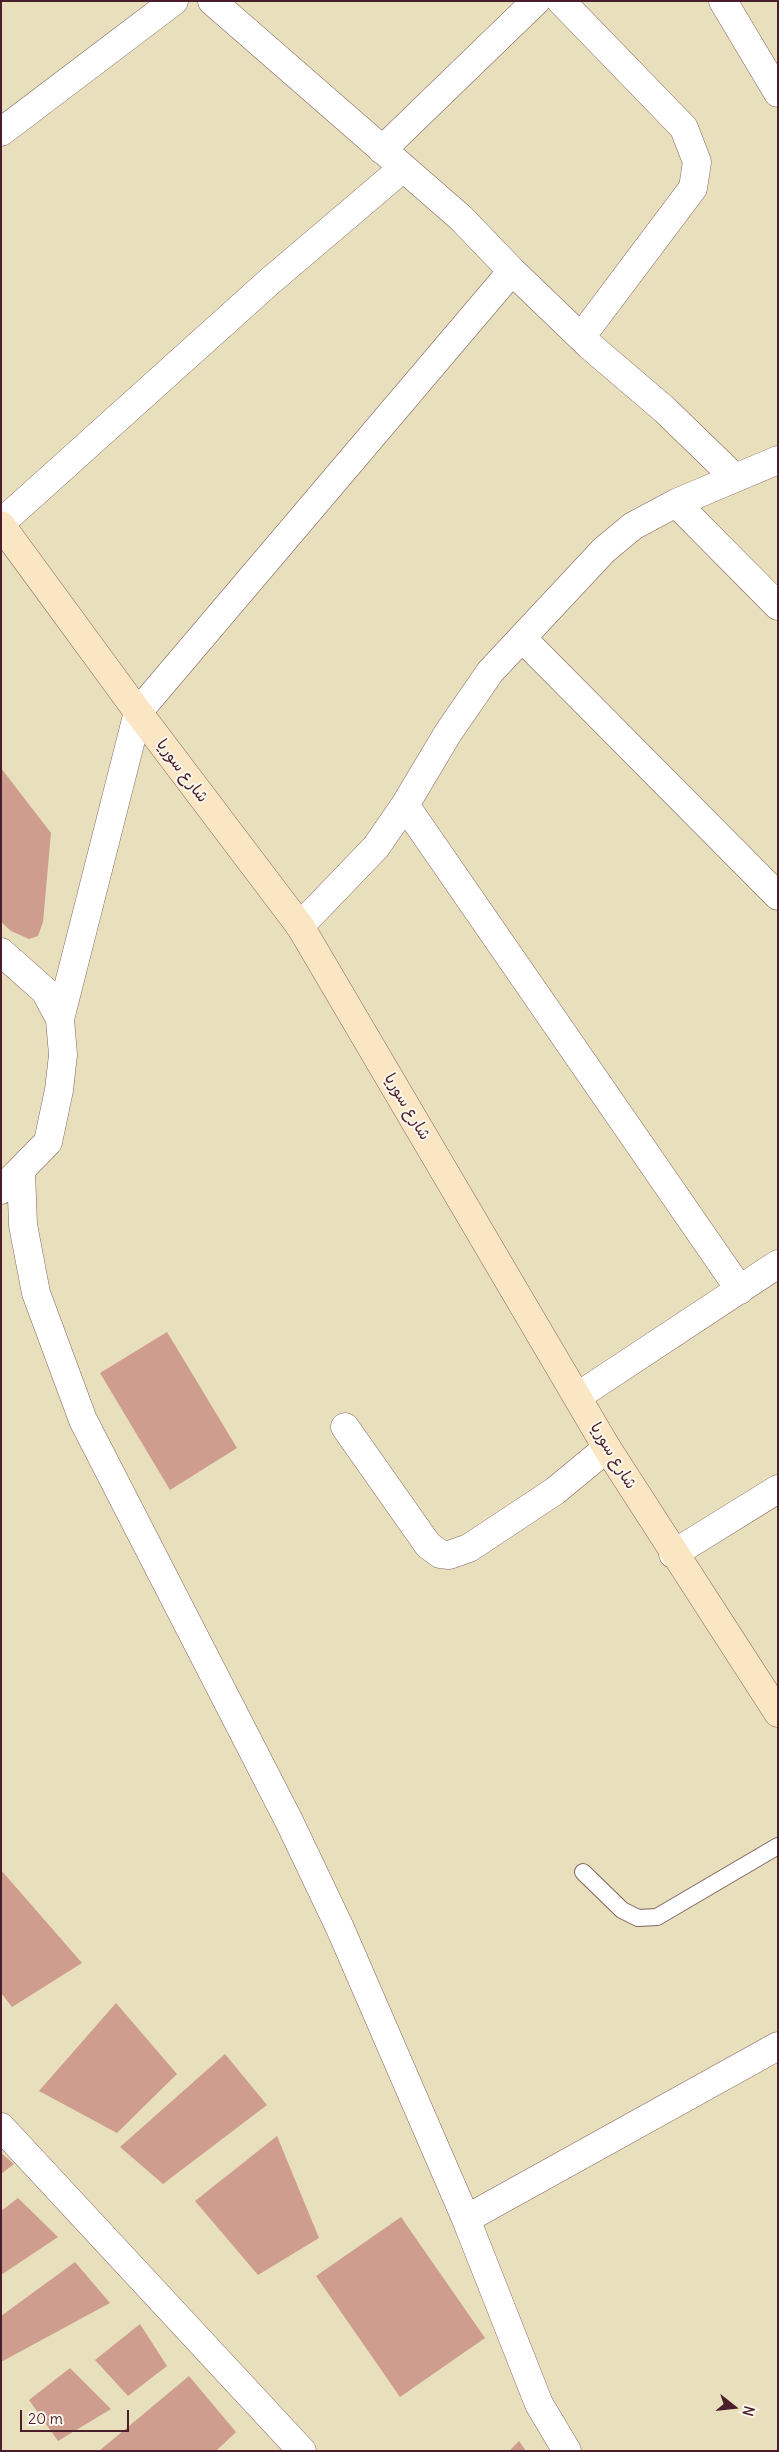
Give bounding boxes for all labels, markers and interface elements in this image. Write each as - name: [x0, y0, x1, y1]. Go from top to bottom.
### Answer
- street label: شارع سوريا: [152, 736, 212, 806]
- street label: شارع سوريا: [380, 1070, 434, 1144]
- street label: شارع سوريا: [586, 1419, 640, 1493]
- north arrow: [709, 2382, 759, 2432]
- scale bar: [22, 2400, 131, 2432]
- text: N: [738, 2404, 758, 2418]
- text: 20 m: [28, 2409, 63, 2428]

